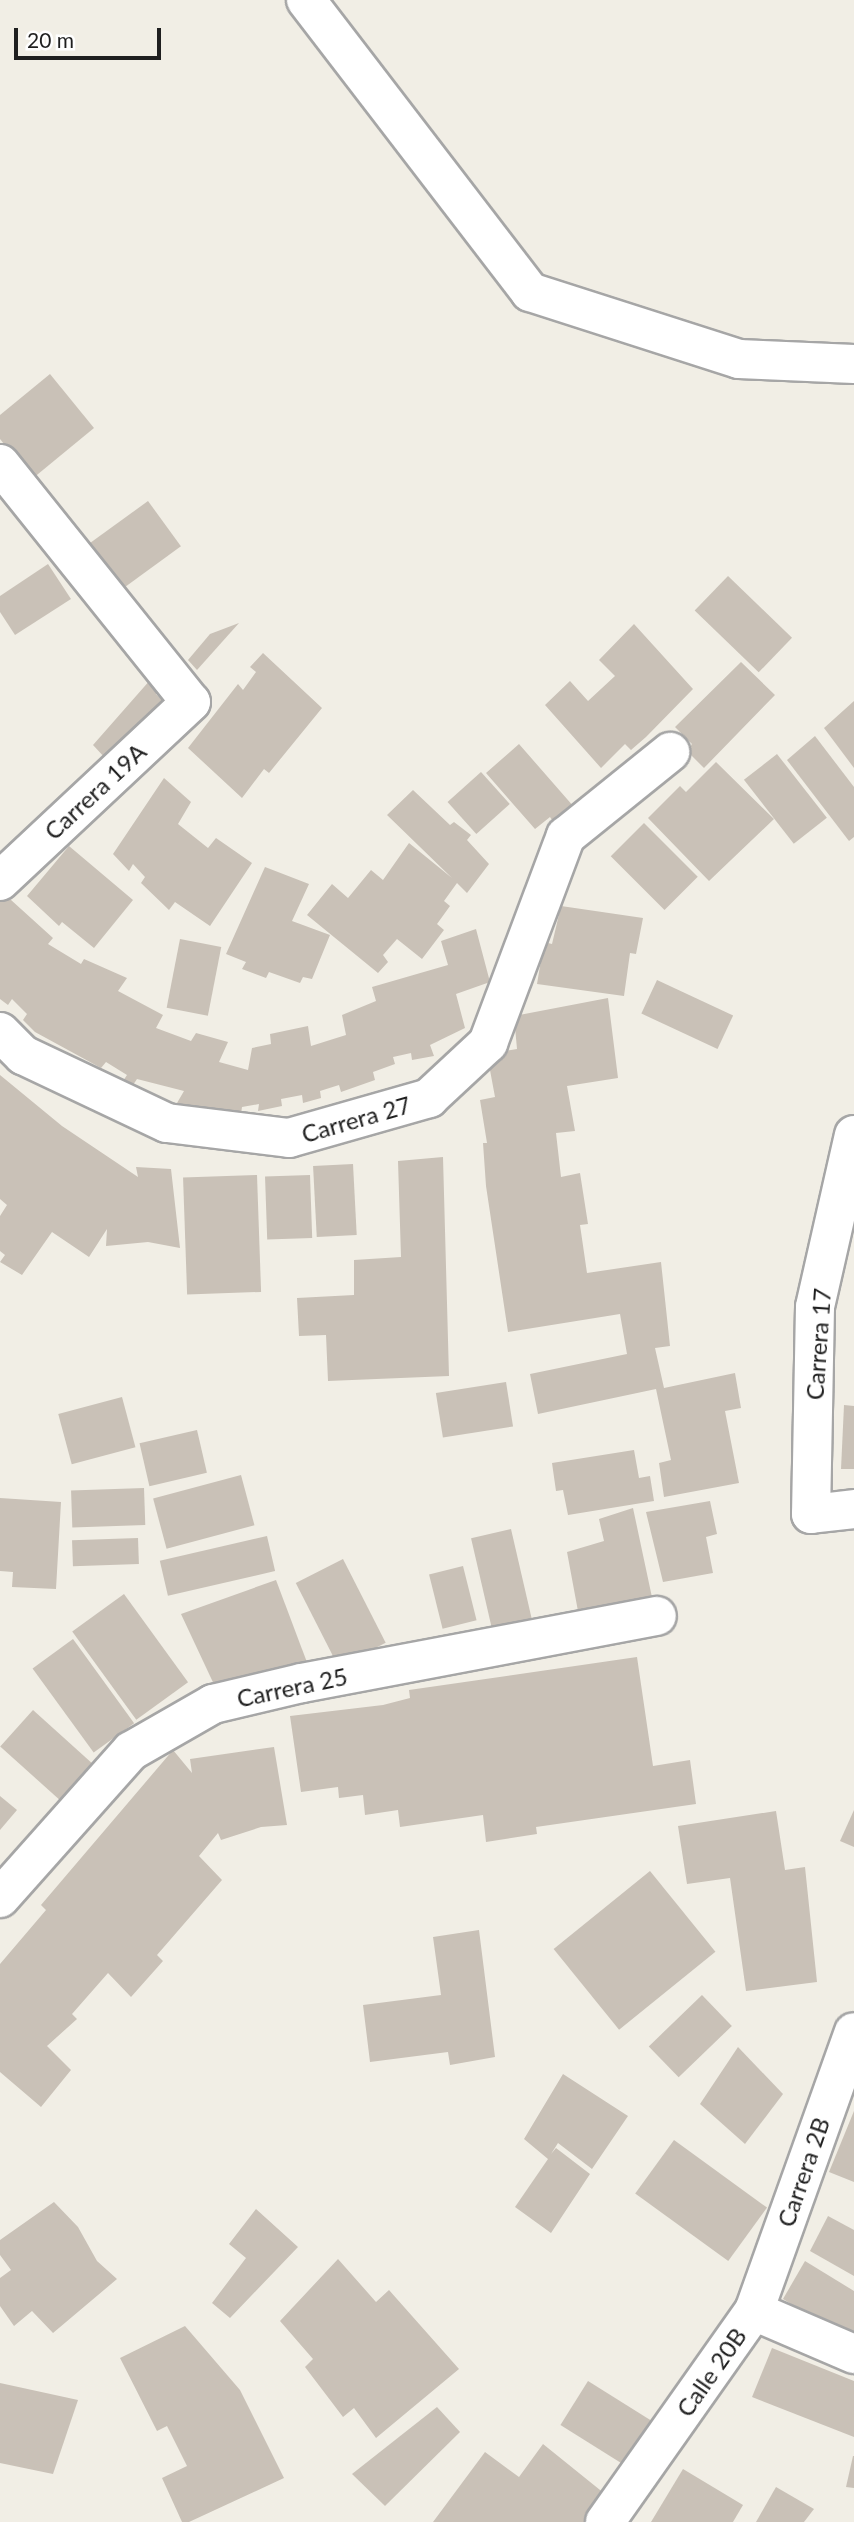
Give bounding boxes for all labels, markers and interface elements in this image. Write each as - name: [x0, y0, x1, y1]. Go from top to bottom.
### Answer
- scale bar: [18, 14, 164, 58]
- text: 20 m: [27, 27, 74, 52]
- street label: Carrera 19A: [38, 737, 152, 845]
- street label: Carrera 27: [298, 1090, 414, 1148]
- street label: Carrera 17: [800, 1287, 836, 1401]
- street label: Carrera 25: [234, 1661, 350, 1713]
- street label: Carrera 2B: [771, 2114, 835, 2230]
- street label: Calle 20B: [670, 2322, 752, 2422]

